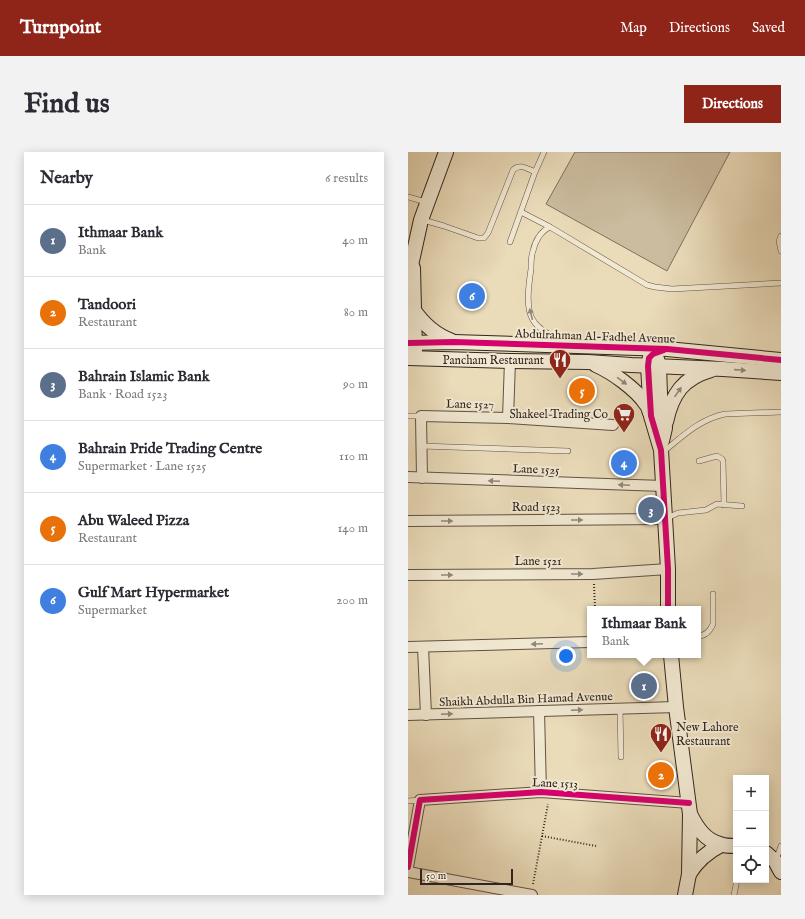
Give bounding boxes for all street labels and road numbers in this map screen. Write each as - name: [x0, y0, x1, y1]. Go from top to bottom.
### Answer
- street label: Abdulrahman Al-Fadhel Avenue: [514, 326, 676, 347]
- street label: Lane 1527: [446, 397, 494, 412]
- street label: Lane 1525: [512, 461, 560, 478]
- street label: Road 1523: [512, 500, 560, 515]
- street label: Lane 1521: [514, 554, 562, 569]
- street label: Shaikh Abdulla Bin Hamad Avenue: [439, 689, 614, 710]
- street label: Lane 1513: [532, 775, 578, 792]

